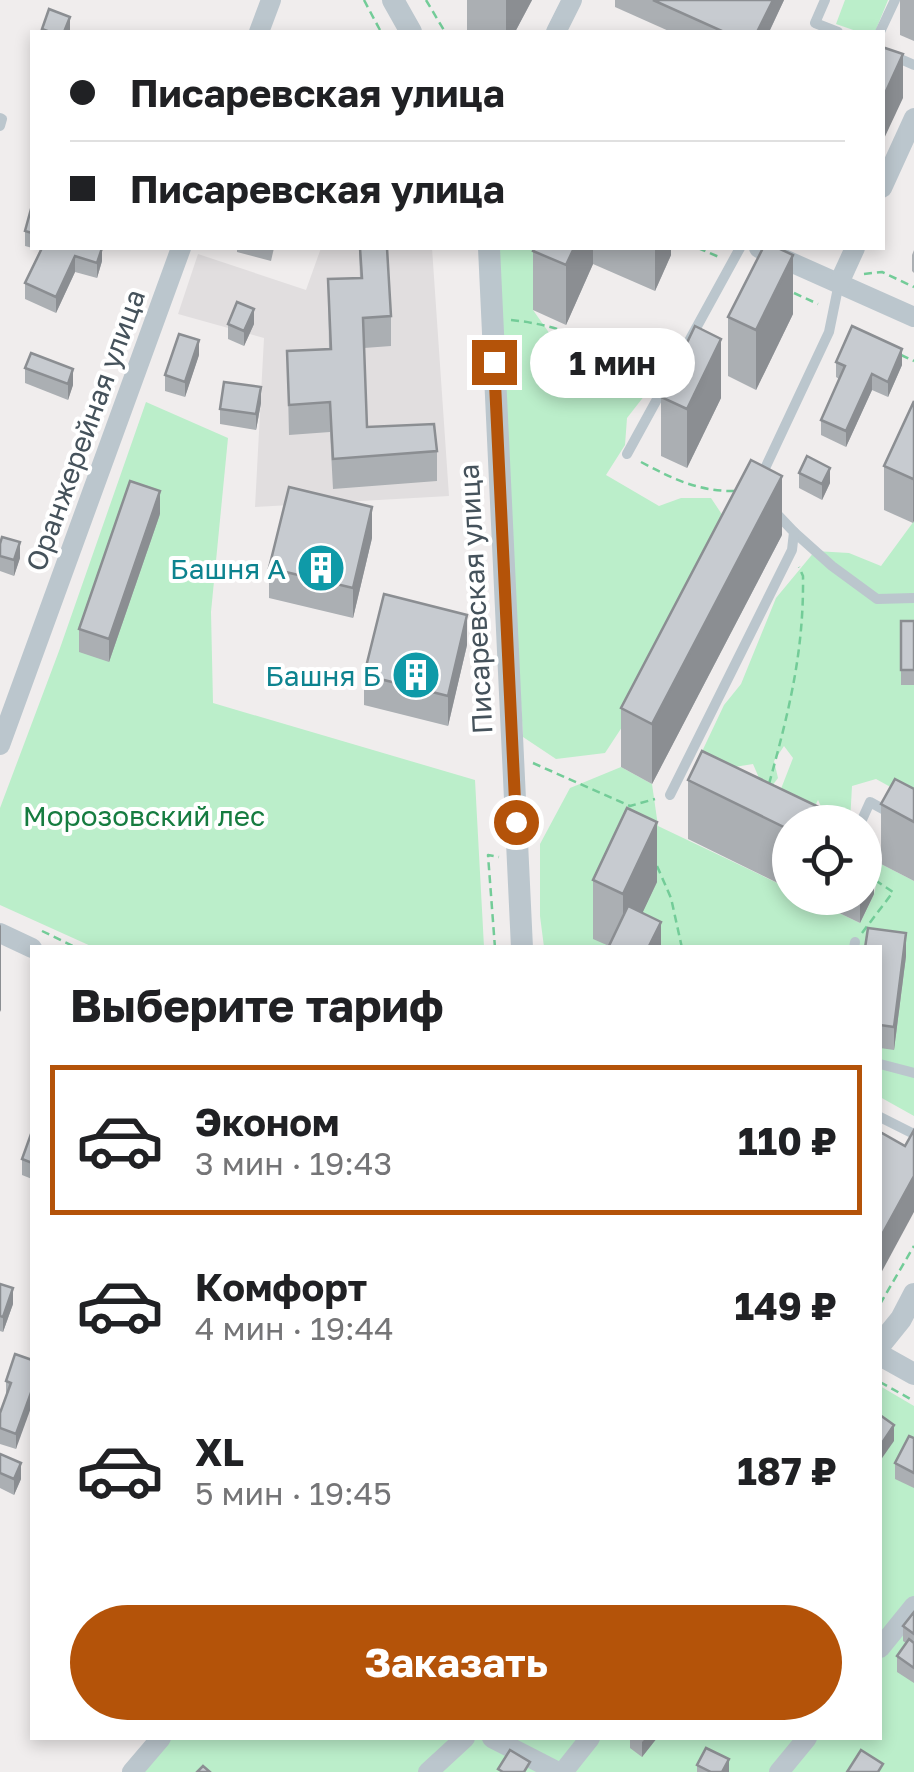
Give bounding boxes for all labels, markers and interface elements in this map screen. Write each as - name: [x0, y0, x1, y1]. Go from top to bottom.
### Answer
- text: Писаревская улица: [130, 70, 505, 115]
- text: Писаревская улица: [130, 166, 505, 211]
- street label: Оранжерейная улица: [19, 285, 151, 575]
- callout: 1 мин: [529, 327, 694, 397]
- route end: [472, 340, 517, 385]
- text: 1 мин: [569, 344, 656, 382]
- street label: Писаревская улица: [451, 463, 499, 735]
- building icon: Башня А: [295, 542, 347, 594]
- place label: Башня А: [170, 552, 286, 585]
- building icon: Башня Б: [390, 649, 442, 701]
- place label: Башня Б: [265, 659, 381, 692]
- park label: Морозовский лес: [23, 799, 265, 832]
- route start: [494, 800, 539, 845]
- map controls: [772, 805, 882, 915]
- button: locate: [772, 805, 882, 915]
- text: Выберите тариф: [70, 978, 444, 1032]
- icon: car: [75, 1095, 165, 1185]
- text: Эконом: [195, 1099, 339, 1144]
- text: 110 ₽: [738, 1118, 837, 1163]
- text: 3 мин · 19:43: [195, 1144, 392, 1182]
- icon: car: [75, 1260, 165, 1350]
- text: Комфорт: [195, 1264, 367, 1309]
- text: 149 ₽: [734, 1283, 837, 1328]
- text: 4 мин · 19:44: [195, 1309, 394, 1347]
- icon: car: [75, 1425, 165, 1515]
- text: XL: [195, 1429, 244, 1474]
- text: 187 ₽: [737, 1448, 837, 1493]
- text: 5 мин · 19:45: [195, 1474, 392, 1512]
- button: Заказать: [70, 1605, 842, 1720]

